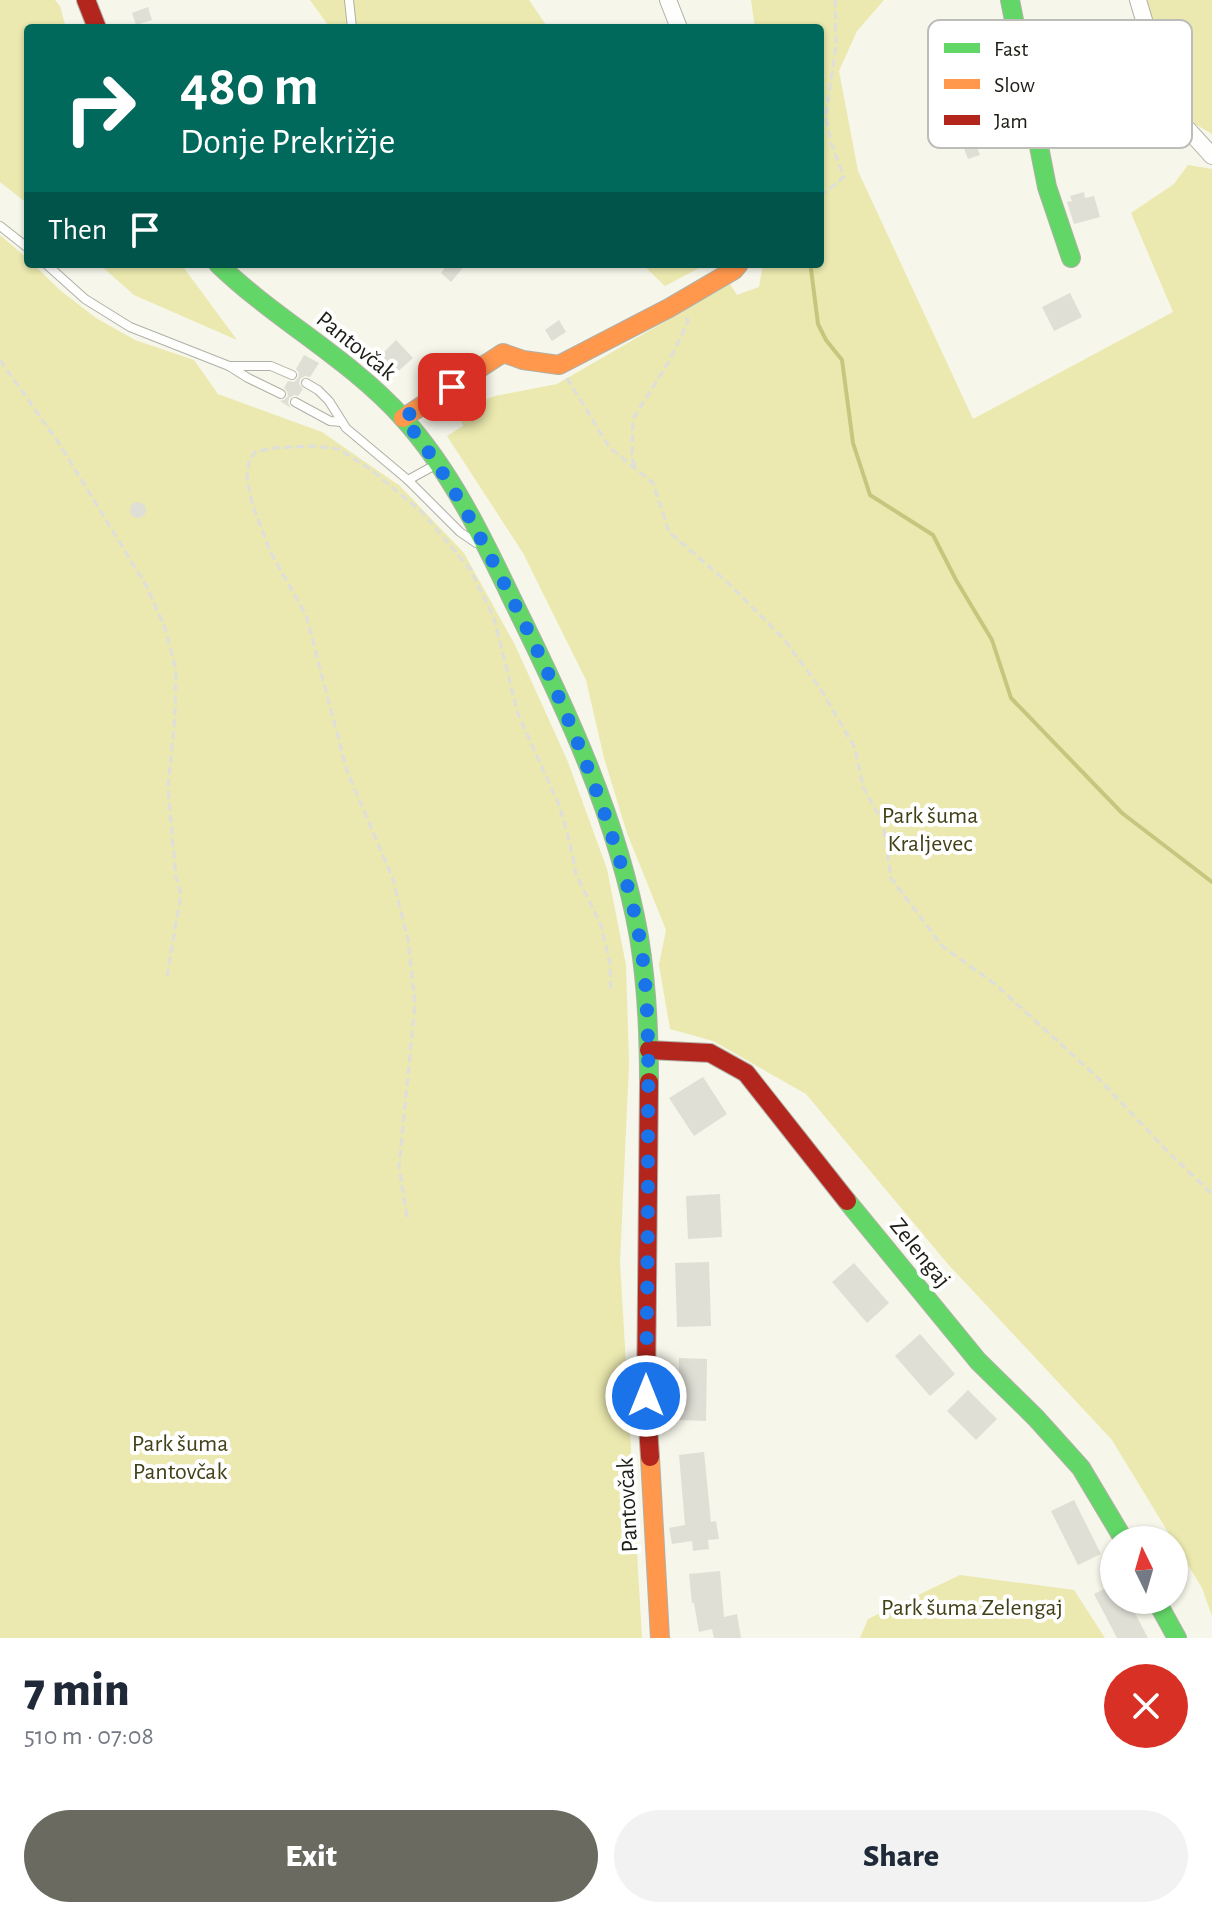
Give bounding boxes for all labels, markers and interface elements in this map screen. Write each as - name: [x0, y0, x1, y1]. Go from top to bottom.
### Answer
- legend: [928, 20, 1192, 148]
- text: Fast: [994, 38, 1028, 60]
- icon: right: [48, 56, 152, 160]
- text: 480 m: [180, 59, 319, 115]
- text: Slow: [994, 74, 1035, 96]
- text: Jam: [994, 110, 1028, 132]
- text: Donje Prekrižje: [180, 124, 395, 160]
- icon: arrive: [123, 208, 167, 252]
- text: Then: [48, 215, 107, 245]
- street label: Pantovčak: [312, 307, 400, 385]
- pin: [418, 353, 486, 421]
- icon: arrive: [430, 365, 474, 409]
- park label: Park šuma Kraljevec: [882, 804, 978, 856]
- street label: Zelengaj: [885, 1214, 955, 1292]
- position arrow: [604, 1354, 688, 1438]
- park label: Park šuma Pantovčak: [132, 1432, 228, 1484]
- street label: Pantovčak: [614, 1457, 642, 1553]
- north arrow: [1100, 1526, 1188, 1614]
- map controls: [1100, 1526, 1188, 1614]
- park label: Park šuma Zelengaj: [881, 1596, 1063, 1620]
- button: close: [1104, 1664, 1188, 1748]
- text: 7 min: [24, 1667, 130, 1715]
- text: 510 m · 07:08: [24, 1723, 154, 1749]
- button: Exit: [24, 1810, 598, 1902]
- button: Share: [614, 1810, 1188, 1902]

